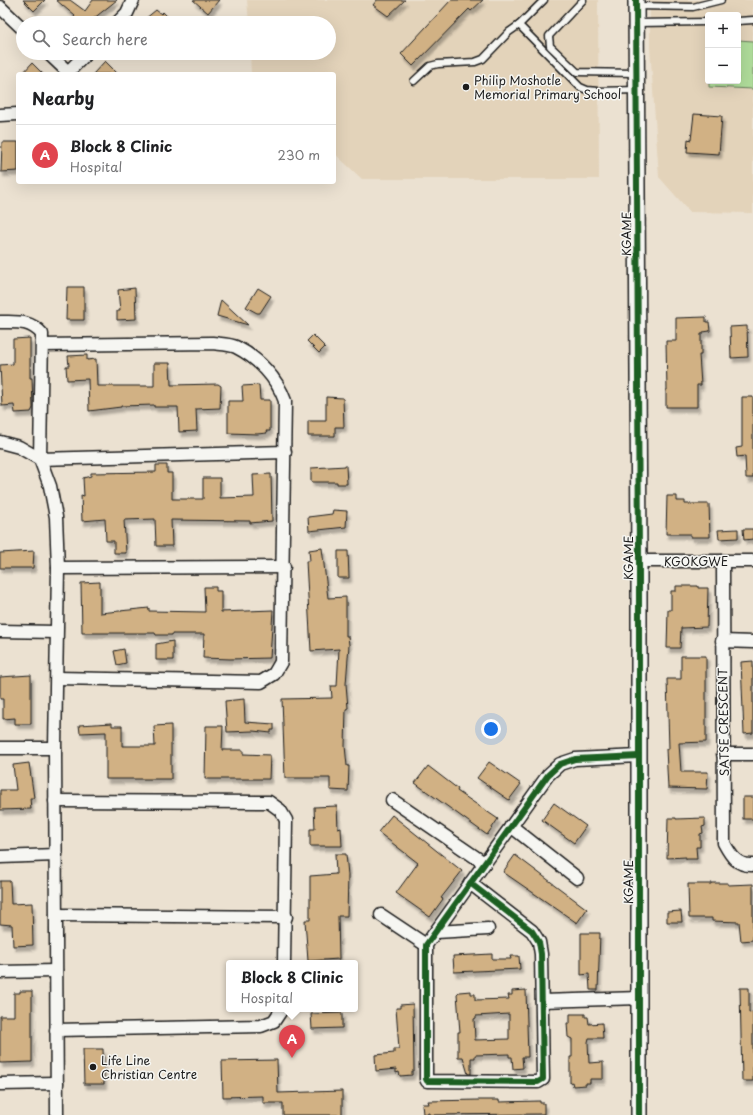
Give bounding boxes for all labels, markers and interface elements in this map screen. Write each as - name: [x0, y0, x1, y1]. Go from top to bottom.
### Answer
- map controls: [705, 12, 741, 84]
- button: +: [705, 12, 741, 48]
- search box: [16, 16, 336, 60]
- icon: search: [30, 27, 52, 49]
- text: Search here: [62, 27, 148, 50]
- button: −: [705, 48, 741, 84]
- place label: Philip Moshotle Memorial Primary School: [474, 71, 621, 103]
- marker: Philip Moshotle Memorial Primary School: [461, 82, 471, 92]
- text: Nearby: [32, 85, 94, 111]
- text: Block 8 Clinic: [70, 134, 172, 157]
- text: A: [40, 145, 50, 164]
- text: 230 m: [278, 145, 320, 164]
- text: Hospital: [70, 157, 122, 176]
- street label: KGAME: [617, 211, 635, 256]
- street label: KGAME: [619, 535, 637, 580]
- street label: KGOKGWE: [664, 552, 728, 570]
- street label: SATSE CRESCENT: [713, 667, 733, 776]
- your location: [481, 719, 501, 739]
- street label: KGAME: [619, 859, 637, 904]
- popup: [226, 960, 358, 1012]
- text: Block 8 Clinic: [241, 965, 343, 988]
- text: Hospital: [241, 988, 293, 1007]
- pin: A: [279, 1025, 305, 1058]
- place label: Life Line Christian Centre: [101, 1051, 197, 1083]
- marker: Life Line Christian Centre: [88, 1062, 98, 1072]

